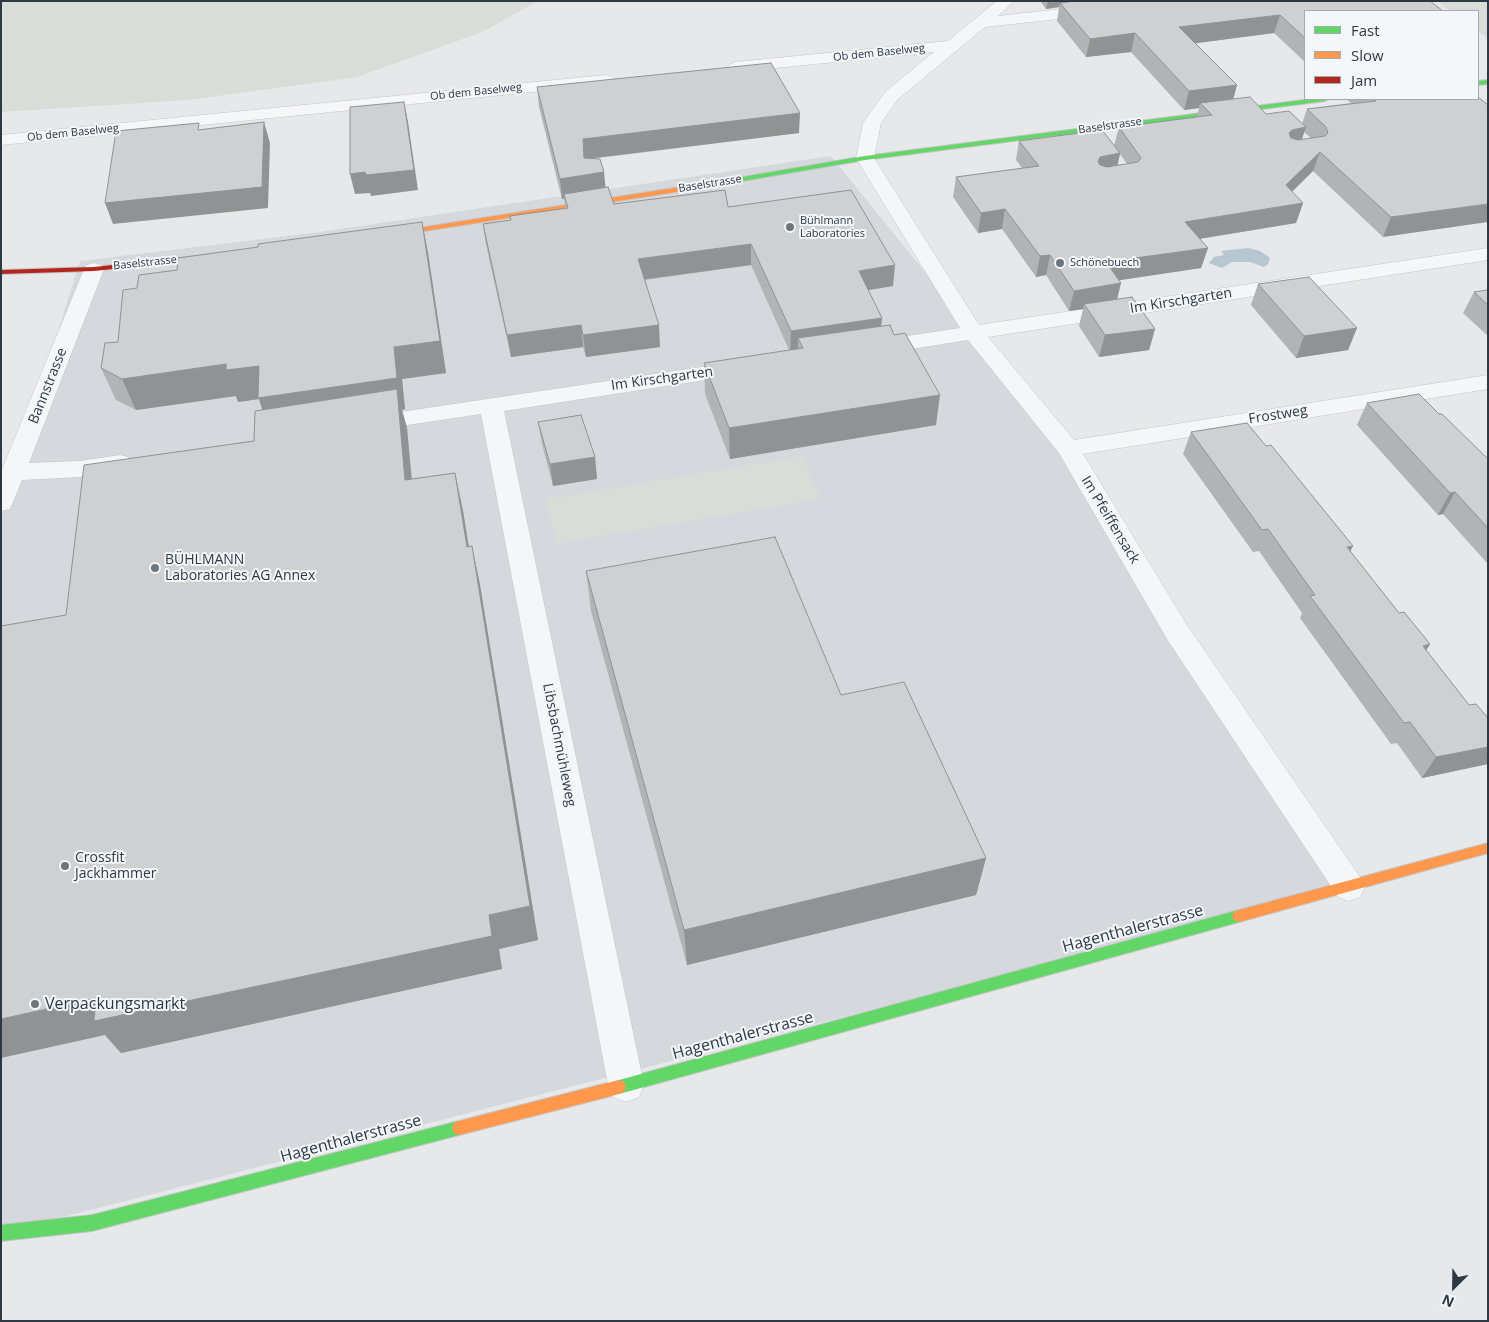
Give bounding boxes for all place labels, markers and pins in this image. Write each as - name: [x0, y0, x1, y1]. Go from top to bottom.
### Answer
- place label: Bühlmann Laboratories: [800, 214, 865, 240]
- marker: Bühlmann Laboratories: [784, 221, 796, 233]
- place label: Schönebuech: [1070, 256, 1139, 270]
- marker: Schönebuech: [1054, 257, 1066, 269]
- place label: BÜHLMANN Laboratories AG Annex: [165, 552, 315, 584]
- marker: BÜHLMANN Laboratories AG Annex: [149, 562, 161, 574]
- place label: Crossfit Jackhammer: [75, 850, 156, 882]
- marker: Crossfit Jackhammer: [59, 860, 71, 872]
- place label: Verpackungsmarkt: [45, 994, 185, 1014]
- marker: Verpackungsmarkt: [29, 998, 41, 1010]

